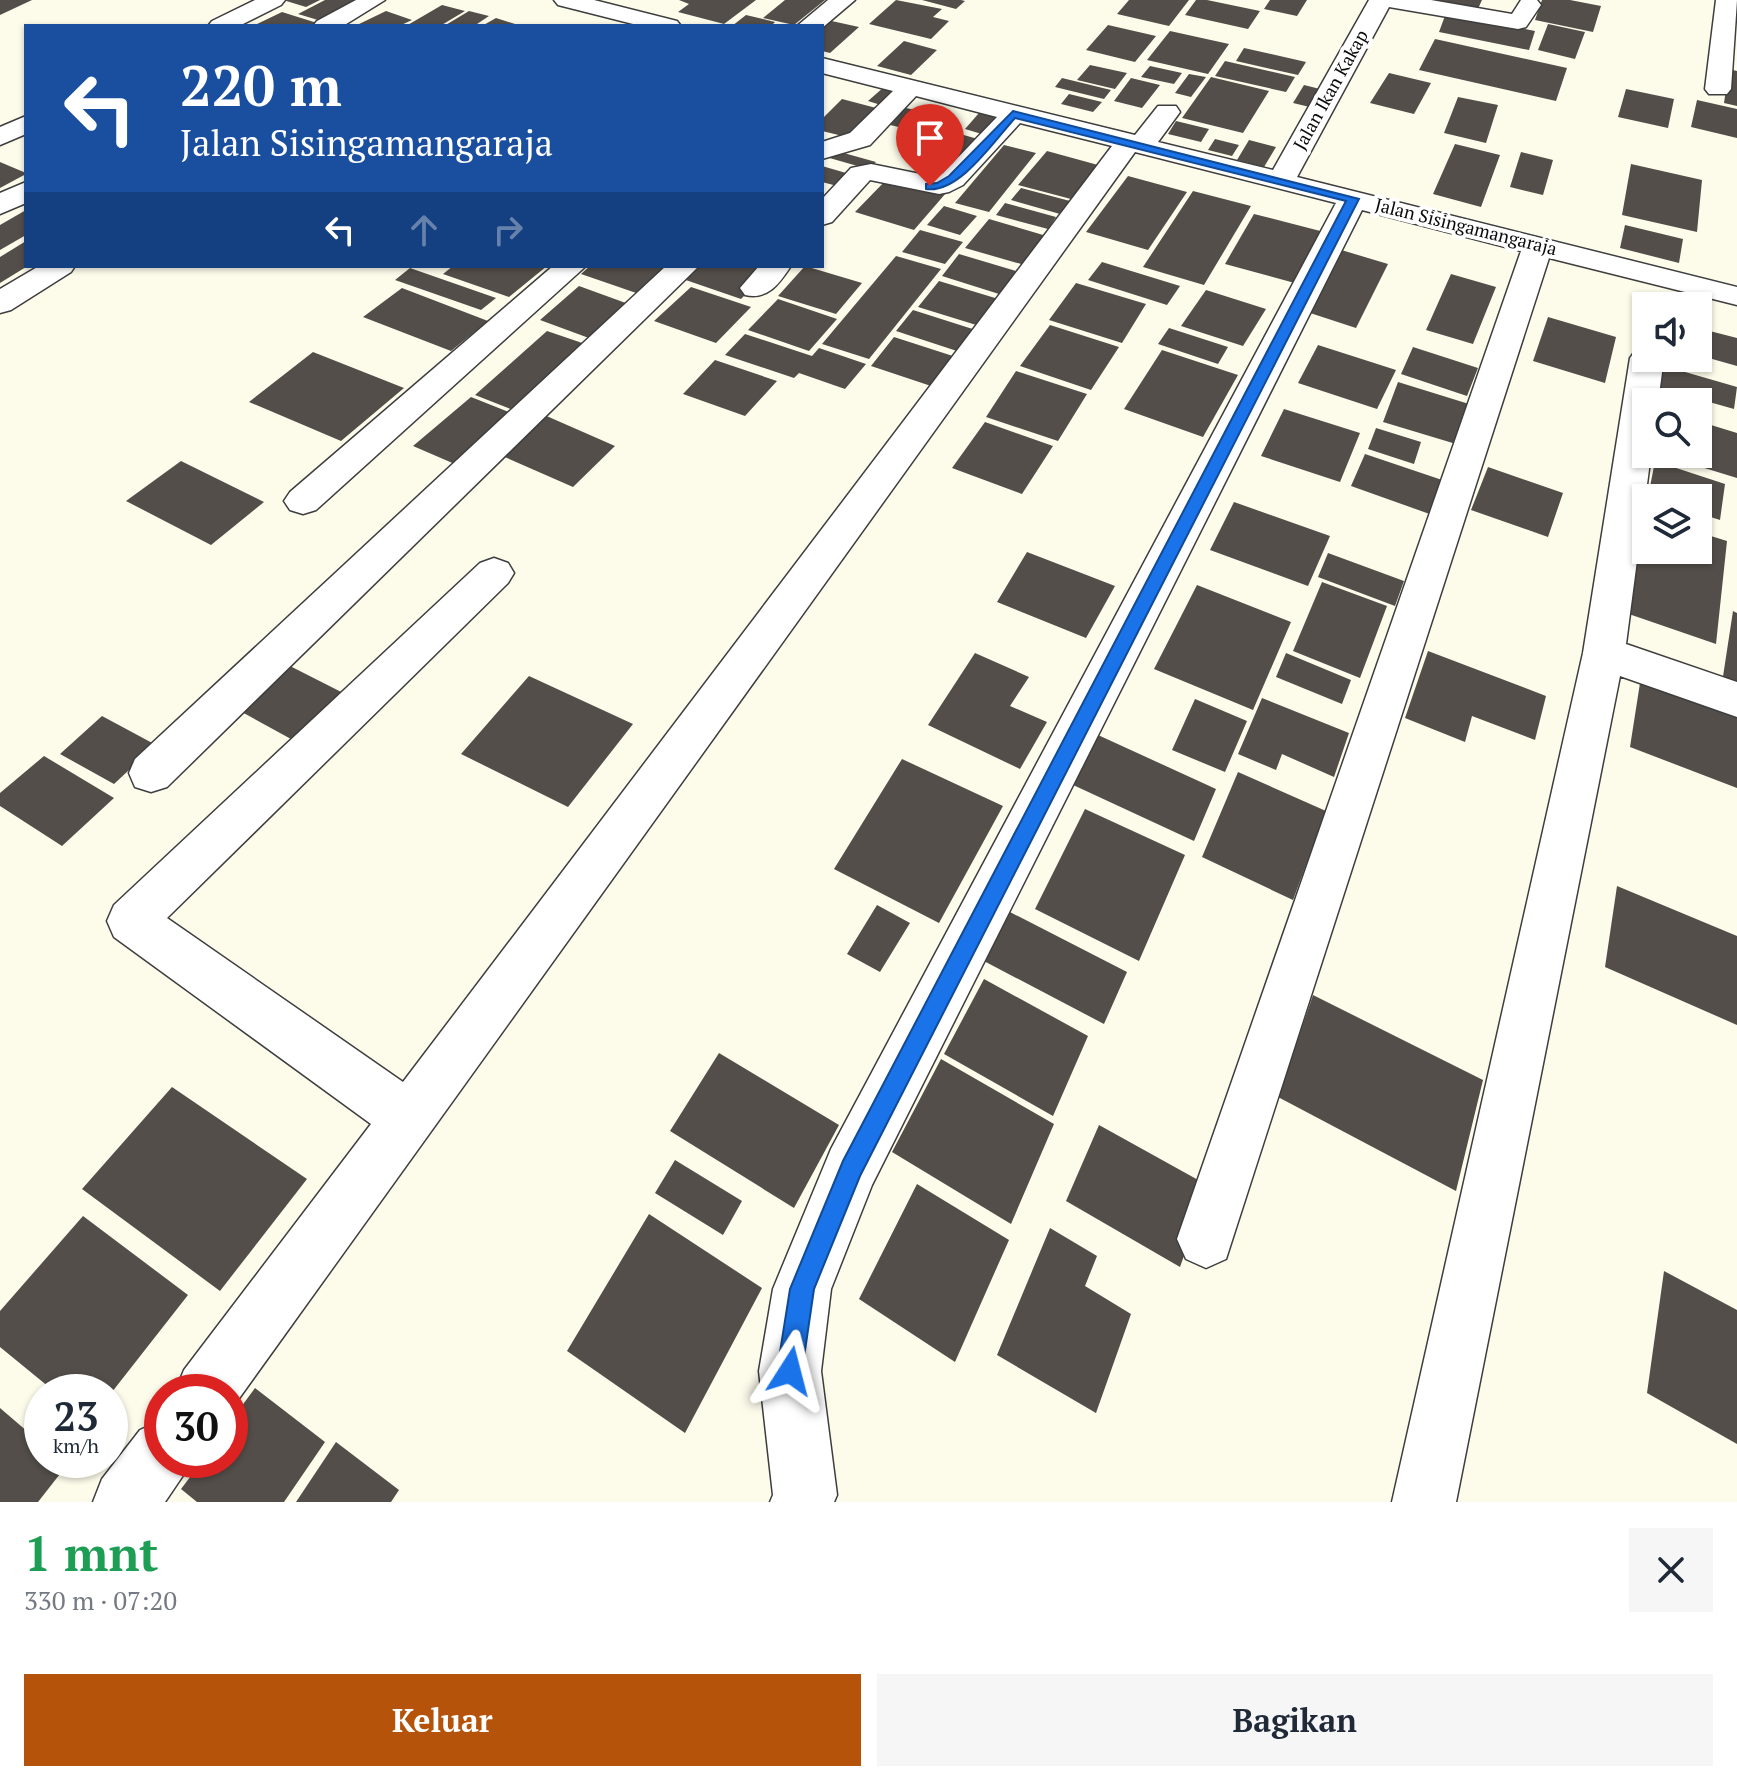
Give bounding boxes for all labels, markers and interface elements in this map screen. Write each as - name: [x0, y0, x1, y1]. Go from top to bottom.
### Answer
- street label: Jalan Ikan Kakap: [1287, 25, 1373, 154]
- text: 220 m: [180, 48, 342, 122]
- icon: left: [48, 56, 152, 160]
- pin: [896, 104, 964, 186]
- icon: arrive: [908, 116, 952, 160]
- text: Jalan Sisingamangaraja: [180, 119, 553, 166]
- street label: Jalan Sisingamangaraja: [1373, 192, 1560, 260]
- icon: left: [318, 208, 362, 252]
- icon: ahead: [402, 208, 446, 252]
- icon: right: [486, 208, 530, 252]
- map controls: [1632, 292, 1712, 564]
- button: sound: [1632, 292, 1712, 372]
- button: search: [1632, 388, 1712, 468]
- button: layers: [1632, 484, 1712, 564]
- position arrow: [748, 1329, 832, 1413]
- speed limit sign: 30: [144, 1374, 248, 1478]
- text: 23: [53, 1389, 99, 1442]
- text: km/h: [53, 1432, 99, 1459]
- text: 1 mnt: [24, 1521, 159, 1585]
- button: close: [1629, 1528, 1713, 1612]
- text: 330 m · 07:20: [24, 1583, 177, 1617]
- button: Keluar: [24, 1674, 861, 1766]
- button: Bagikan: [877, 1674, 1713, 1766]

